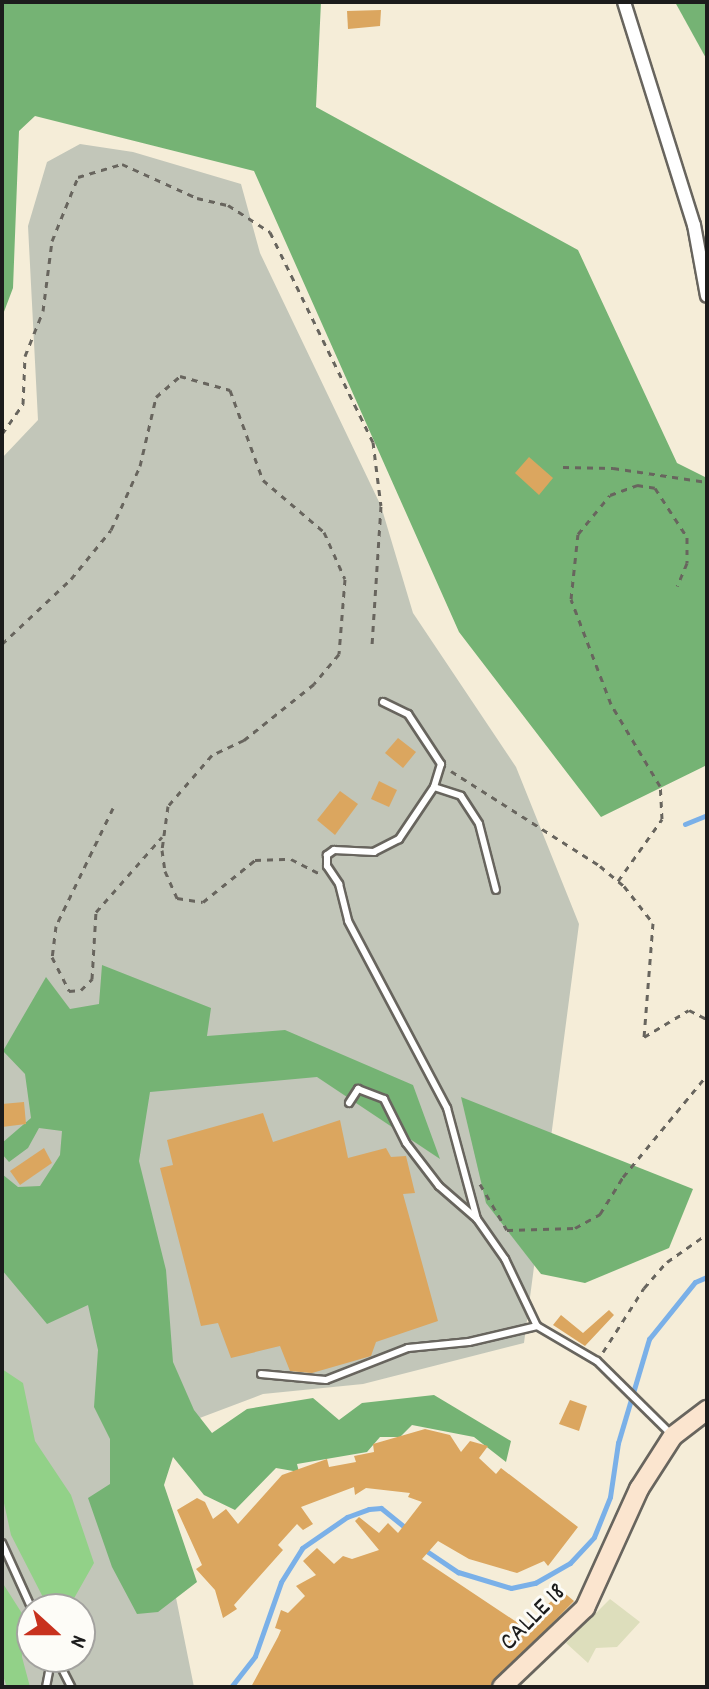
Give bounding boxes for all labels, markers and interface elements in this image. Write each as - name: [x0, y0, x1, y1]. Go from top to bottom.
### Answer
- street label: CALLE 18: [494, 1578, 574, 1658]
- north arrow: [16, 1593, 96, 1673]
- text: N: [61, 1630, 93, 1652]

